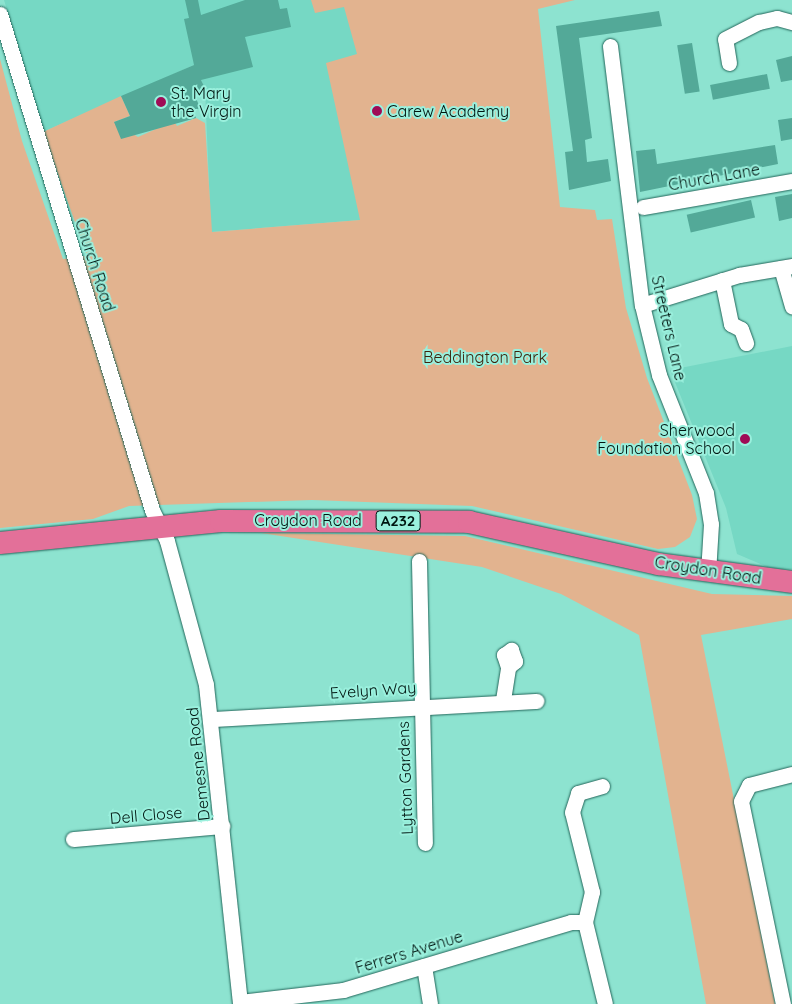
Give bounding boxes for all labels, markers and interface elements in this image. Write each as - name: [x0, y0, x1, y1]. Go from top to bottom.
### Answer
- place label: St. Mary the Virgin: [171, 83, 242, 121]
- marker: St. Mary the Virgin: [155, 96, 167, 108]
- place label: Carew Academy: [387, 101, 509, 121]
- marker: Carew Academy: [371, 105, 383, 117]
- street label: Church Lane: [667, 159, 761, 195]
- street label: Church Road: [71, 216, 119, 314]
- street label: Streeters Lane: [648, 274, 690, 382]
- park label: Beddington Park: [423, 347, 547, 367]
- place label: Sherwood Foundation School: [597, 420, 735, 458]
- marker: Sherwood Foundation School: [739, 433, 751, 445]
- road number: A232: [376, 508, 420, 534]
- street label: Croydon Road: [254, 510, 362, 530]
- street label: Croydon Road: [653, 552, 763, 588]
- street label: Evelyn Way: [329, 677, 417, 703]
- street label: Demesne Road: [182, 706, 214, 822]
- street label: Lytton Gardens: [393, 721, 417, 835]
- street label: Dell Close: [109, 802, 183, 828]
- street label: Ferrers Avenue: [353, 927, 465, 977]

